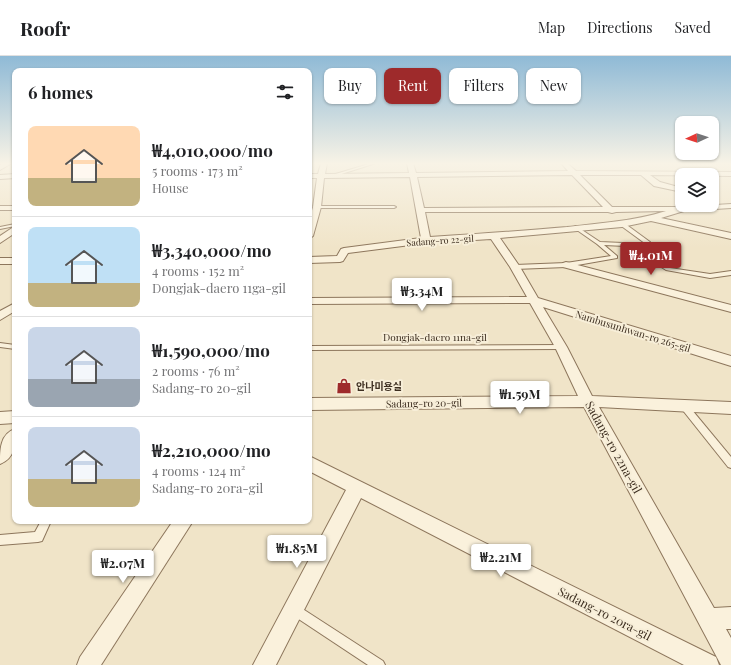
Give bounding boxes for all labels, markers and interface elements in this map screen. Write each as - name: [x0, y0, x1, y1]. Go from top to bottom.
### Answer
- text: Roofr: [20, 15, 70, 41]
- text: Map: [538, 18, 565, 37]
- text: Directions: [587, 18, 653, 37]
- text: Saved: [675, 18, 711, 37]
- chip: Buy: [324, 68, 376, 104]
- chip: Rent: [384, 68, 441, 104]
- chip: Filters: [449, 68, 518, 104]
- chip: New: [526, 68, 581, 104]
- text: 6 homes: [28, 81, 93, 103]
- icon: filters: [274, 81, 296, 103]
- north arrow: [675, 116, 719, 160]
- map controls: [675, 116, 719, 212]
- text: ₩4,010,000/mo: [152, 139, 273, 161]
- icon: home: [60, 142, 108, 190]
- text: 5 rooms · 173 m²: [152, 162, 243, 179]
- button: layers: [675, 168, 719, 212]
- text: House: [152, 179, 189, 196]
- street label: Sadang-ro 22-gil: [406, 232, 475, 248]
- text: ₩3,340,000/mo: [152, 239, 271, 261]
- pin: ₩4.01M: [618, 242, 684, 276]
- icon: home: [60, 243, 108, 291]
- text: ₩4.01M: [629, 246, 673, 263]
- text: 4 rooms · 152 m²: [152, 262, 244, 279]
- pin: ₩3.34M: [389, 278, 455, 312]
- text: Dongjak-daero 11ga-gil: [152, 279, 286, 296]
- text: ₩3.34M: [401, 282, 443, 299]
- street label: Nambusunhwan-ro 265-gil: [574, 307, 693, 355]
- street label: Dongjak-daero 11na-gil: [383, 330, 487, 344]
- text: ₩1,590,000/mo: [152, 339, 270, 361]
- icon: home: [60, 343, 108, 391]
- text: 2 rooms · 76 m²: [152, 362, 240, 379]
- shop icon: 안나미용실: [335, 377, 353, 395]
- text: Sadang-ro 20-gil: [152, 379, 251, 396]
- place label: 안나미용실: [356, 379, 402, 393]
- pin: ₩1.59M: [487, 381, 553, 415]
- text: ₩1.59M: [499, 385, 541, 402]
- street label: Sadang-ro 20-gil: [386, 395, 462, 411]
- street label: Sadang-ro 22na-gil: [582, 398, 646, 496]
- text: ₩2,210,000/mo: [152, 439, 271, 461]
- icon: home: [60, 443, 108, 491]
- text: 4 rooms · 124 m²: [152, 462, 245, 479]
- text: Sadang-ro 20ra-gil: [152, 479, 263, 496]
- pin: ₩1.85M: [264, 535, 330, 569]
- text: ₩1.85M: [276, 539, 318, 556]
- pin: ₩2.21M: [468, 544, 534, 578]
- text: ₩2.21M: [480, 548, 522, 565]
- pin: ₩2.07M: [90, 550, 156, 584]
- text: ₩2.07M: [101, 554, 145, 571]
- street label: Sadang-ro 20ra-gil: [556, 583, 655, 644]

